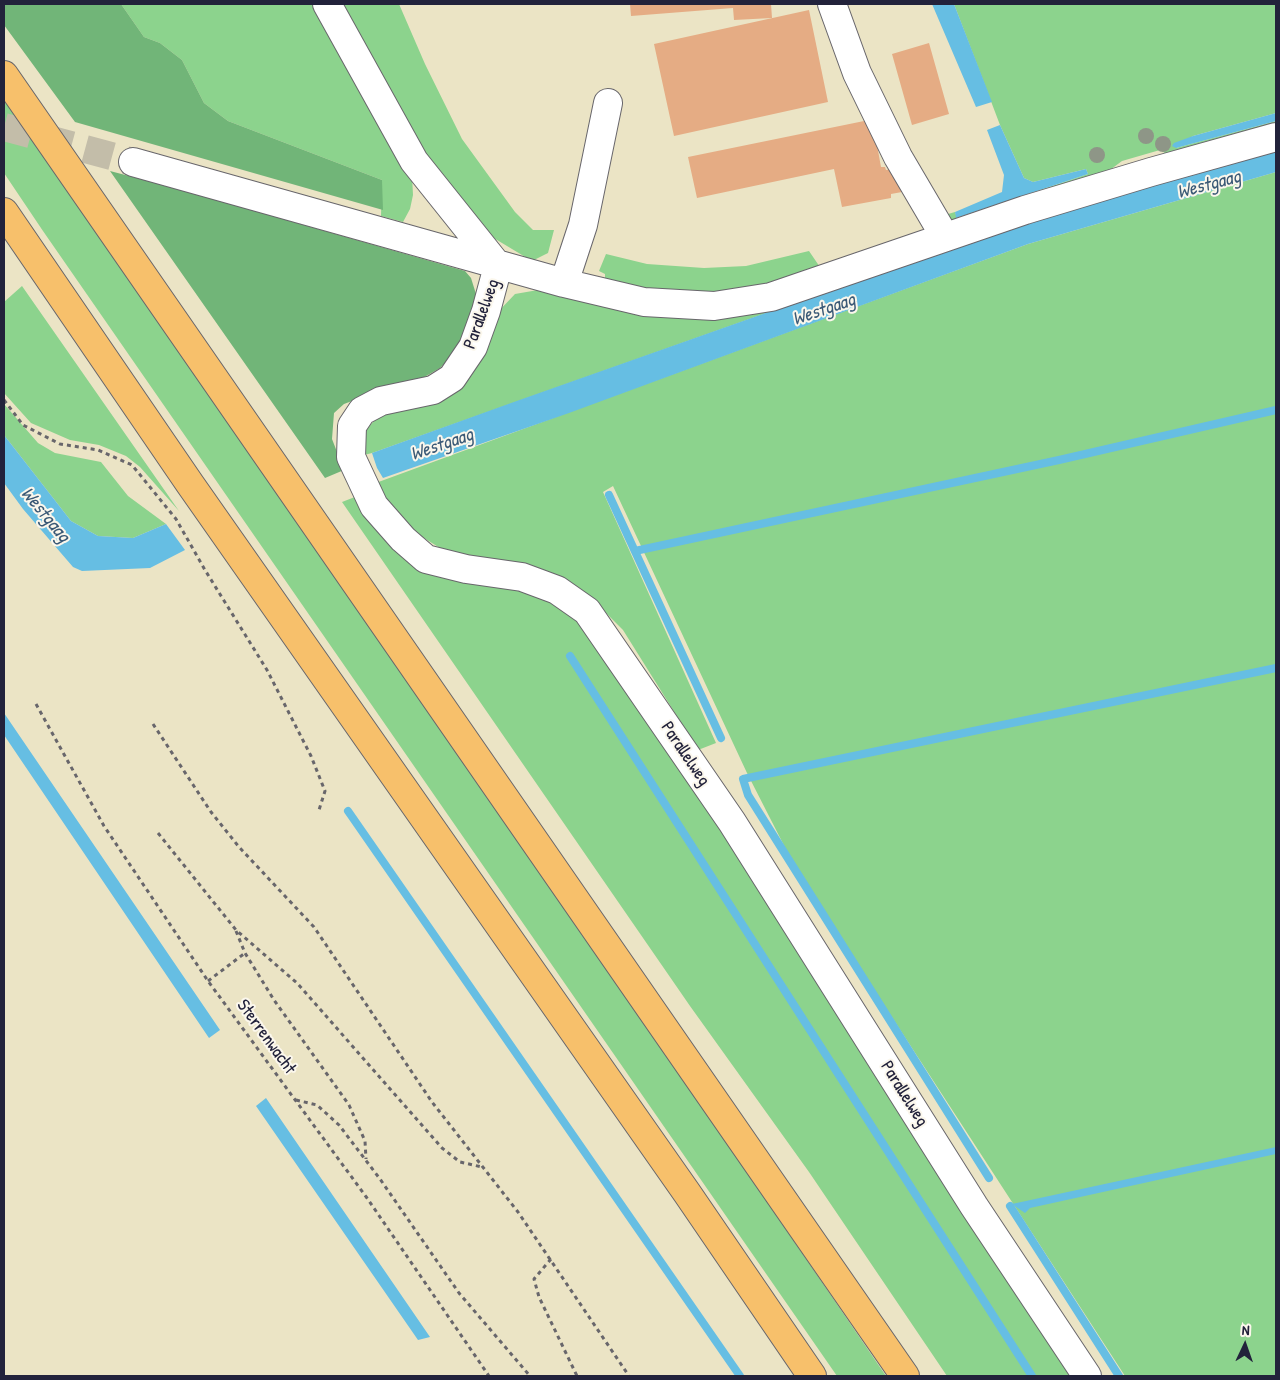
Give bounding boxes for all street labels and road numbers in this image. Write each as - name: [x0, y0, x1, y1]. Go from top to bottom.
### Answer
- street label: Parallelweg: [459, 276, 505, 352]
- street label: Parallelweg: [656, 718, 714, 790]
- street label: Sterrenwacht: [232, 995, 300, 1079]
- street label: Parallelweg: [876, 1057, 932, 1131]

